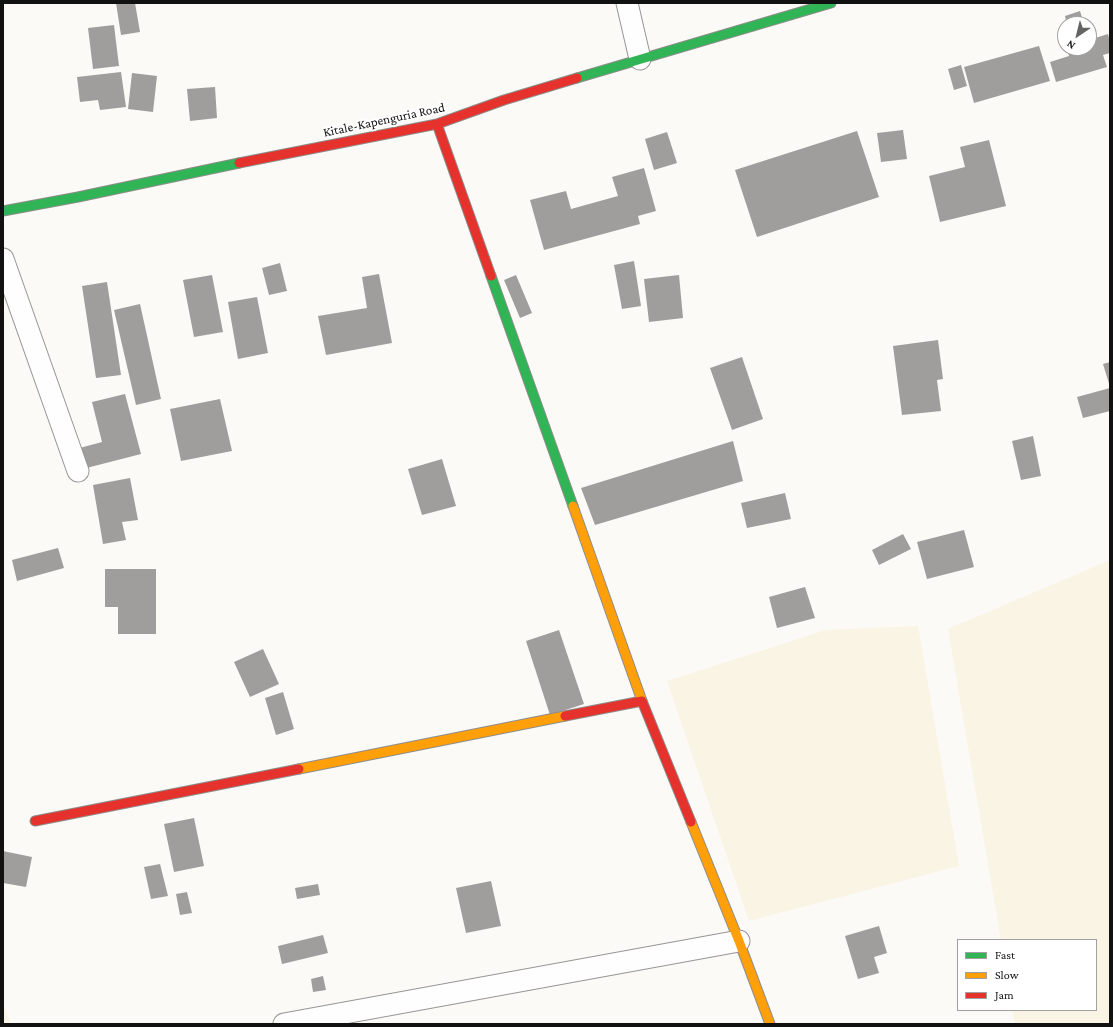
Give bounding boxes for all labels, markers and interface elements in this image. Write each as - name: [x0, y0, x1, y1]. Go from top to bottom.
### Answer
- north arrow: [1057, 16, 1097, 56]
- text: N: [1064, 38, 1077, 52]
- street label: Kitale-Kapenguria Road: [322, 99, 446, 141]
- legend: [957, 939, 1097, 1011]
- text: Fast: [995, 948, 1015, 962]
- text: Slow: [995, 968, 1019, 982]
- text: Jam: [995, 988, 1014, 1002]

